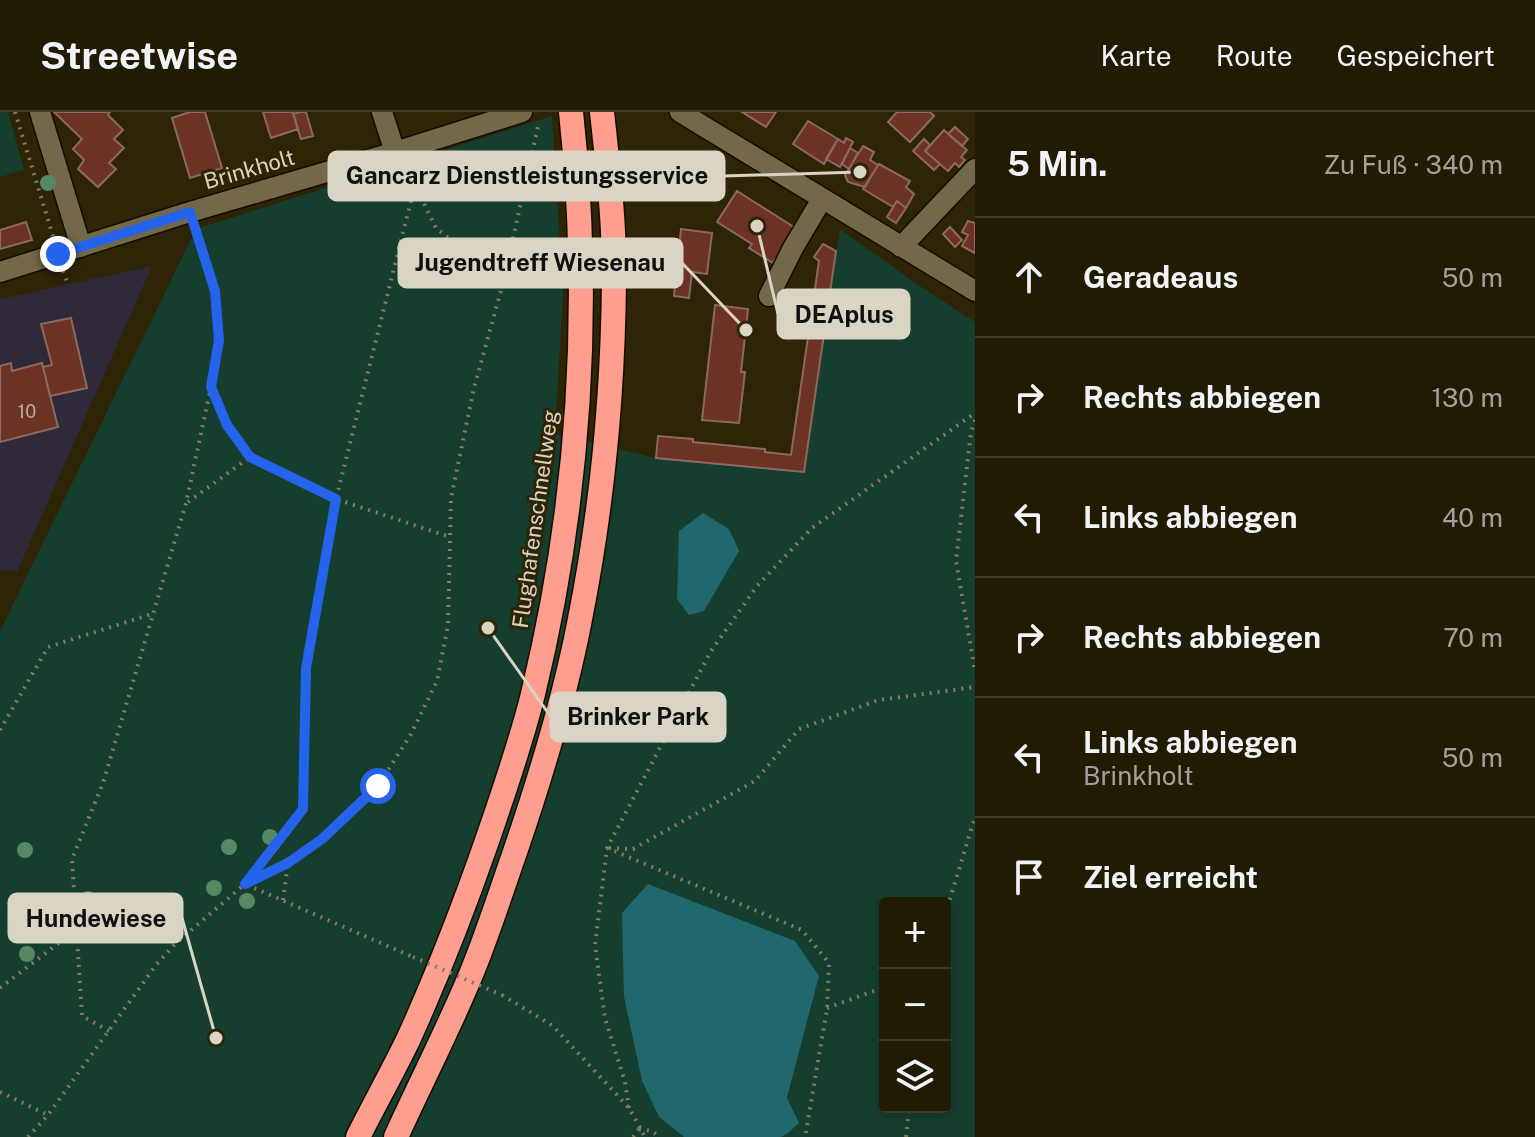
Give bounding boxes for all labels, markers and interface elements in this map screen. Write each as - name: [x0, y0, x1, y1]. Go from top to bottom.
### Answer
- text: Streetwise: [40, 33, 238, 78]
- text: Karte: [1100, 39, 1172, 72]
- text: Route: [1216, 39, 1293, 72]
- text: Gespeichert: [1337, 39, 1495, 72]
- street label: Brinkholt: [200, 144, 298, 194]
- text: 5 Min.: [1007, 144, 1107, 184]
- text: Zu Fuß · 340 m: [1324, 149, 1503, 180]
- callout: Gancarz Dienstleistungsservice: [329, 152, 724, 200]
- text: Gancarz Dienstleistungsservice: [346, 161, 708, 189]
- route end: [40, 236, 76, 272]
- callout: Jugendtreff Wiesenau: [399, 239, 682, 287]
- text: Jugendtreff Wiesenau: [415, 248, 665, 276]
- icon: ahead: [1007, 255, 1051, 299]
- text: Geradeaus: [1083, 259, 1238, 295]
- text: 50 m: [1442, 262, 1503, 293]
- callout: DEAplus: [778, 290, 909, 338]
- text: DEAplus: [794, 300, 894, 328]
- icon: right: [1007, 375, 1051, 419]
- text: Rechts abbiegen: [1083, 379, 1321, 415]
- text: 130 m: [1431, 382, 1503, 413]
- house number: 10: [18, 401, 36, 422]
- street label: Flughafenschnellweg: [507, 408, 563, 630]
- icon: left: [1007, 495, 1051, 539]
- text: Links abbiegen: [1083, 499, 1298, 535]
- text: 40 m: [1442, 502, 1503, 533]
- icon: right: [1007, 615, 1051, 659]
- text: Rechts abbiegen: [1083, 619, 1321, 655]
- text: 70 m: [1443, 622, 1503, 653]
- callout: Brinker Park: [551, 693, 725, 741]
- text: Brinker Park: [567, 702, 709, 730]
- text: Links abbiegen: [1083, 724, 1298, 760]
- icon: left: [1007, 735, 1051, 779]
- text: 50 m: [1442, 742, 1503, 773]
- text: Brinkholt: [1083, 760, 1194, 791]
- route start: [360, 768, 396, 804]
- icon: arrive: [1007, 855, 1051, 899]
- text: Ziel erreicht: [1083, 859, 1258, 895]
- callout: Hundewiese: [9, 894, 182, 942]
- map controls: [879, 897, 951, 1113]
- button: +: [879, 897, 951, 969]
- text: Hundewiese: [26, 904, 166, 932]
- button: −: [879, 969, 951, 1041]
- button: layers: [879, 1041, 951, 1113]

